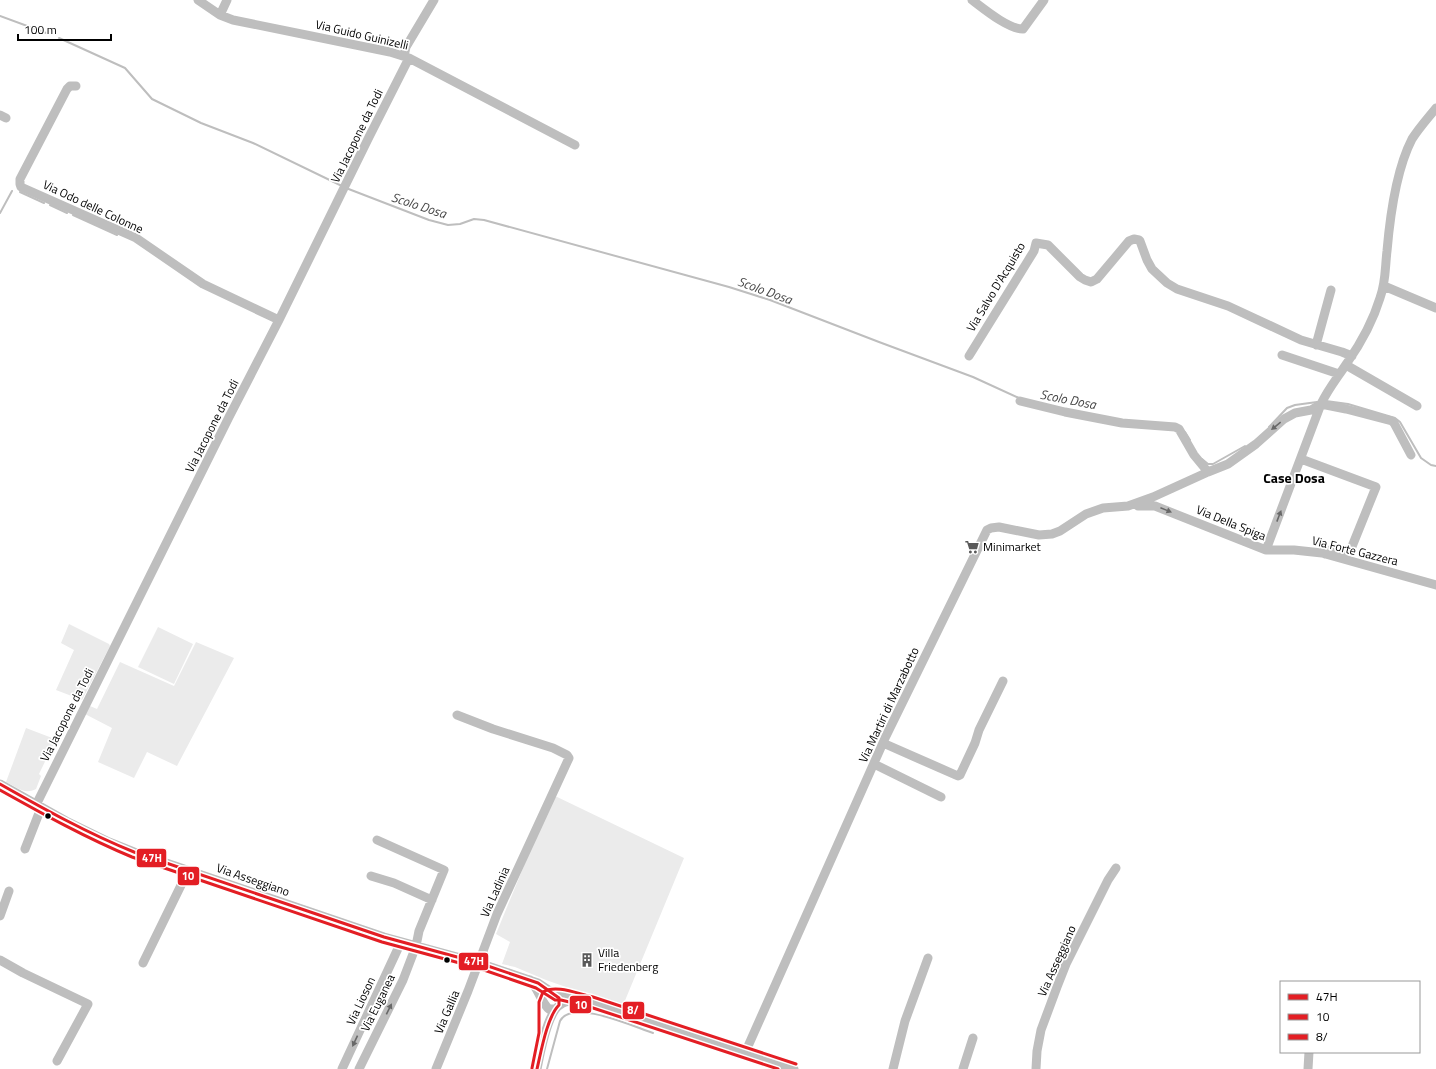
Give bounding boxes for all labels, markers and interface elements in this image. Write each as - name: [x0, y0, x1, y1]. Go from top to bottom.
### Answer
- street label: Via Guido Guinizelli: [314, 15, 411, 54]
- scale bar: [18, 16, 111, 42]
- text: 100 m: [24, 20, 57, 39]
- street label: Via Jacopone da Todi: [326, 86, 388, 186]
- street label: Via Odo delle Colonne: [40, 175, 147, 238]
- water label: Scolo Dosa: [389, 187, 450, 224]
- street label: Via Salvo D'Acquisto: [961, 238, 1030, 335]
- water label: Scolo Dosa: [735, 271, 796, 310]
- street label: Via Jacopone da Todi: [180, 376, 243, 476]
- water label: Scolo Dosa: [1038, 384, 1099, 414]
- one-way arrow: [1271, 421, 1282, 430]
- district label: Case Dosa: [1263, 467, 1325, 488]
- street label: Via Della Spiga: [1193, 500, 1269, 545]
- one-way arrow: [1161, 508, 1173, 514]
- one-way arrow: [1277, 509, 1283, 521]
- street label: Via Forte Gazzera: [1310, 531, 1400, 570]
- place label: Minimarket: [983, 537, 1042, 556]
- supermarket icon: Minimarket: [964, 539, 980, 555]
- street label: Via Martiri di Marzabotto: [853, 644, 924, 766]
- street label: Via Jacopone da Todi: [35, 665, 98, 765]
- unlabelled marker: [43, 811, 53, 821]
- line badge: 47H: [136, 848, 167, 868]
- text: 47H: [142, 850, 162, 866]
- street label: Via Asseggiano: [214, 858, 292, 901]
- street label: Via Ladinia: [475, 863, 514, 920]
- line badge: 10: [177, 866, 200, 886]
- text: 10: [182, 868, 194, 884]
- street label: Via Asseggiano: [1032, 922, 1081, 1000]
- place label: Villa Friedenberg: [598, 943, 658, 976]
- line badge: 47H: [458, 952, 489, 971]
- building icon: Villa Friedenberg: [579, 952, 595, 968]
- text: 47H: [464, 953, 484, 969]
- unlabelled marker: [442, 955, 452, 965]
- street label: Via Euganea: [355, 971, 400, 1035]
- street label: Via Lioson: [341, 974, 380, 1028]
- legend: [1280, 981, 1420, 1053]
- street label: Via Gallia: [429, 987, 464, 1037]
- text: 47H: [1316, 987, 1338, 1006]
- line badge: 10: [569, 995, 592, 1014]
- text: 10: [575, 997, 587, 1013]
- line badge: 8/: [622, 1001, 645, 1020]
- text: 8/: [627, 1002, 639, 1018]
- one-way arrow: [386, 1003, 392, 1014]
- text: 10: [1316, 1007, 1330, 1026]
- text: 8/: [1316, 1027, 1328, 1046]
- one-way arrow: [352, 1035, 358, 1047]

